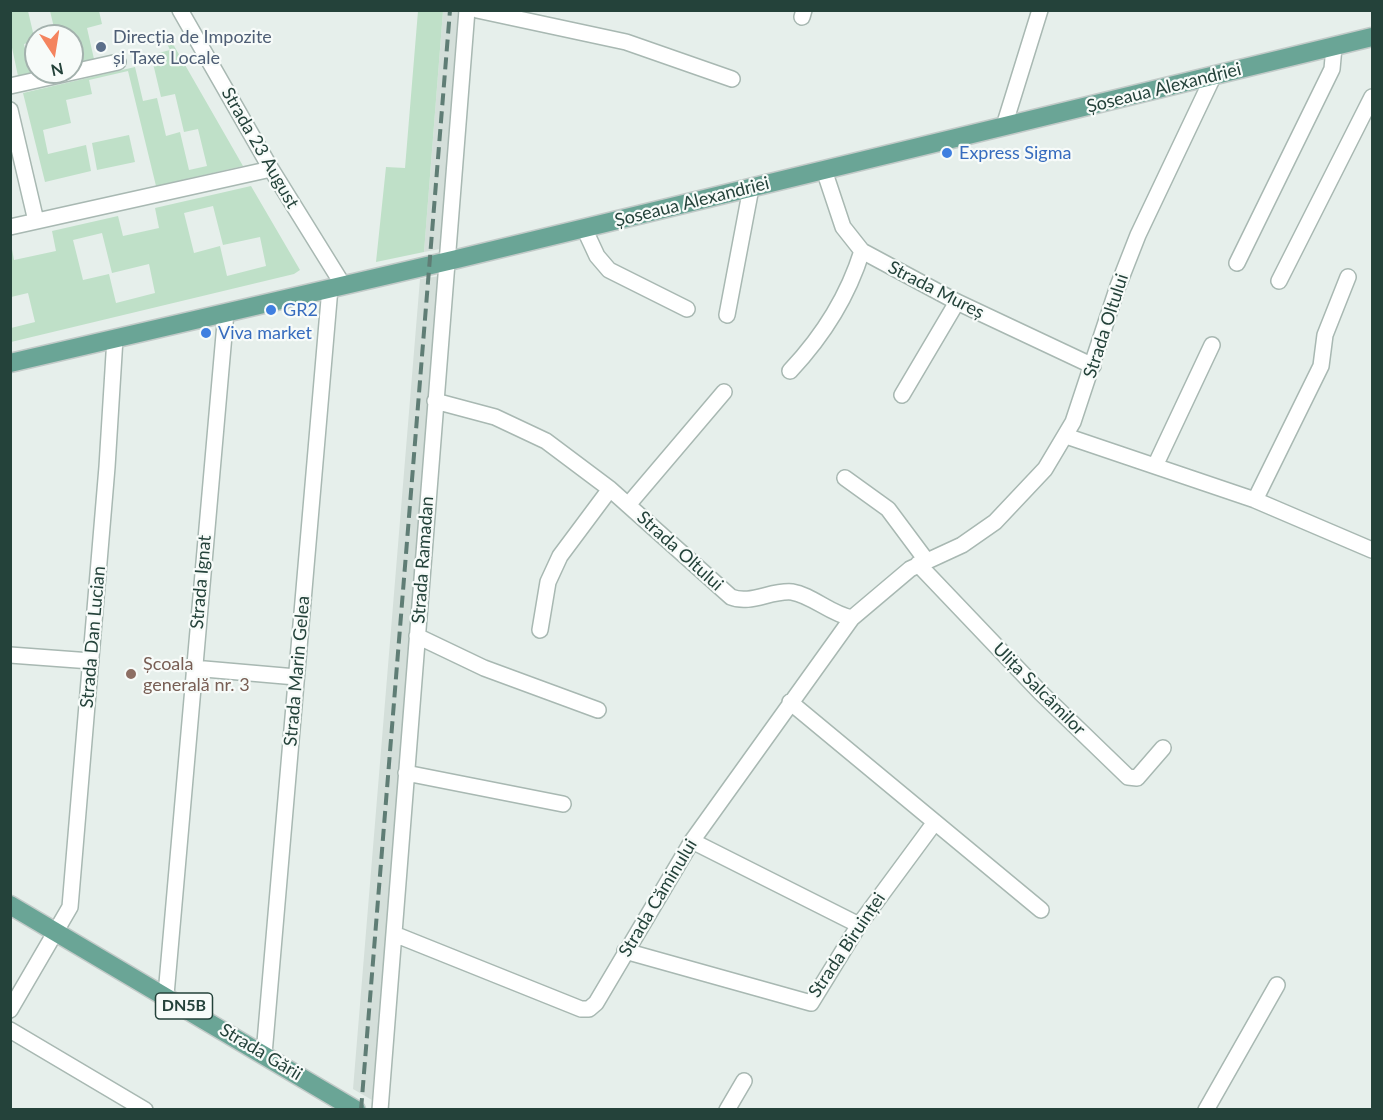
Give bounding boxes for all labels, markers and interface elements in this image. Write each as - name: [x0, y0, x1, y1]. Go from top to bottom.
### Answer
- north arrow: [24, 24, 84, 84]
- place label: Direcția de Impozite și Taxe Locale: [113, 26, 272, 68]
- marker: Direcția de Impozite și Taxe Locale: [94, 40, 108, 54]
- street label: Șoseaua Alexandriei: [1085, 58, 1243, 118]
- text: N: [49, 60, 65, 81]
- street label: Strada 23 August: [217, 84, 303, 212]
- place label: Express Sigma: [959, 142, 1071, 164]
- marker: Express Sigma: [940, 146, 954, 160]
- street label: Șoseaua Alexandriei: [613, 172, 771, 232]
- street label: Strada Mureș: [884, 257, 988, 323]
- street label: Strada Oltului: [1079, 271, 1133, 381]
- place label: GR2: [283, 299, 318, 321]
- marker: GR2: [264, 303, 278, 317]
- place label: Viva market: [218, 322, 312, 344]
- marker: Viva market: [199, 326, 213, 340]
- street label: Strada Ramadan: [408, 496, 438, 624]
- street label: Strada Oltului: [633, 507, 727, 595]
- street label: Strada Ignat: [186, 534, 216, 630]
- street label: Strada Dan Lucian: [76, 565, 110, 709]
- street label: Strada Marin Gelea: [280, 595, 314, 747]
- street label: Ulița Salcâmilor: [988, 638, 1090, 740]
- place label: Școala generală nr. 3: [143, 653, 250, 696]
- marker: Școala generală nr. 3: [124, 667, 138, 681]
- street label: Strada Căminului: [614, 835, 702, 961]
- street label: Strada Biruinței: [804, 889, 890, 1001]
- road number: DN5B: [156, 993, 213, 1019]
- street label: Strada Gării: [216, 1019, 306, 1085]

